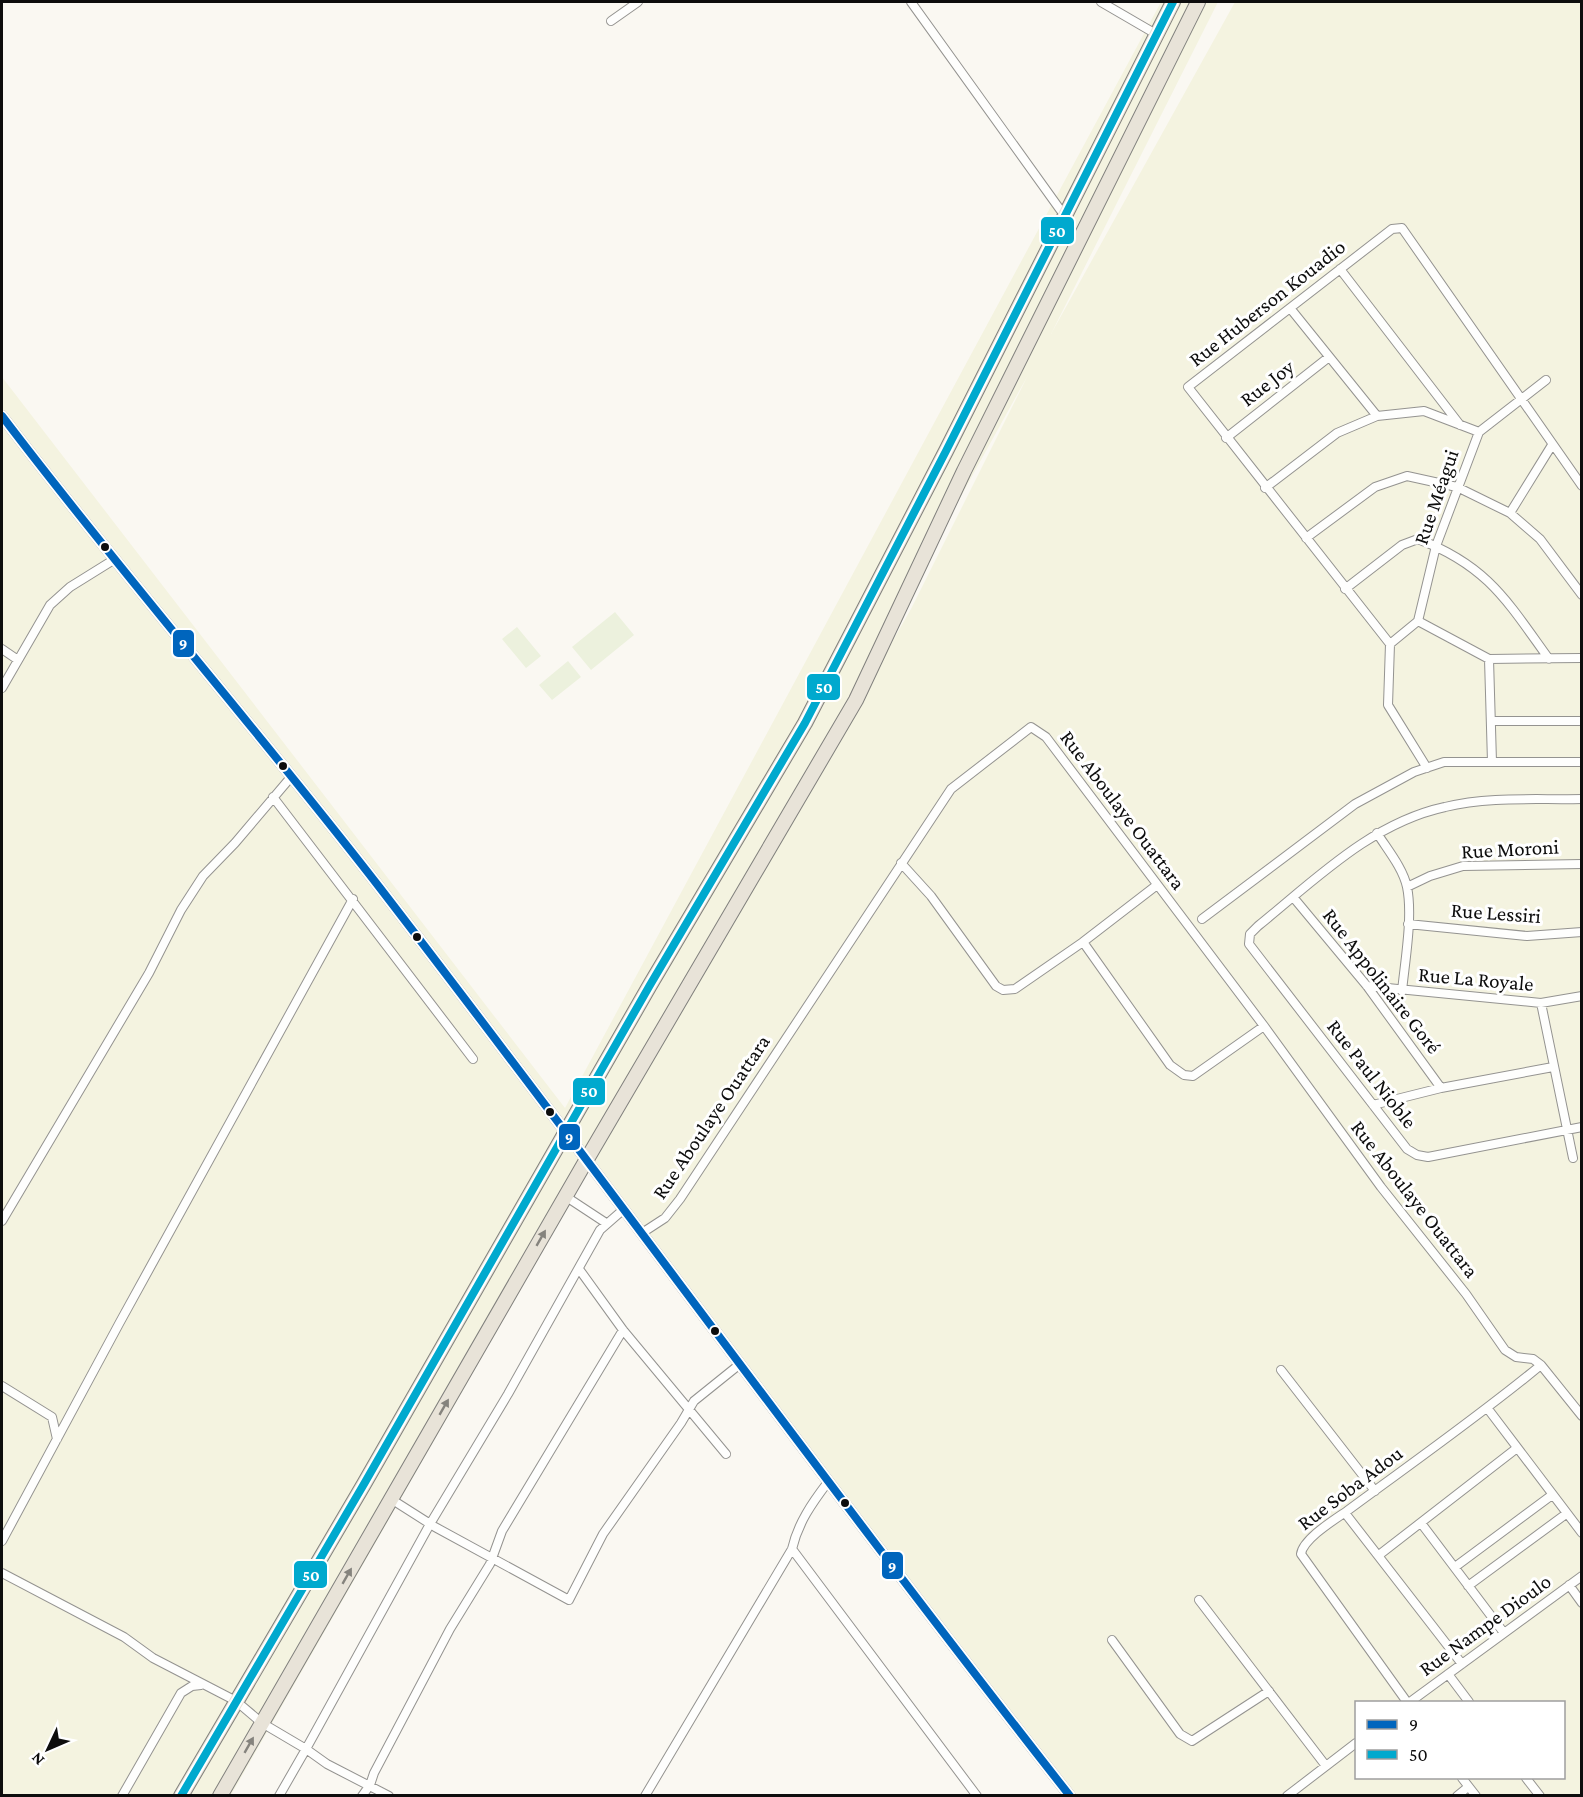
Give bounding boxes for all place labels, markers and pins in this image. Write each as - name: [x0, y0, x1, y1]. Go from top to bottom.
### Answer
- unlabelled marker: [99, 541, 111, 553]
- unlabelled marker: [277, 760, 289, 772]
- unlabelled marker: [411, 931, 423, 943]
- unlabelled marker: [544, 1106, 556, 1118]
- unlabelled marker: [709, 1325, 721, 1337]
- unlabelled marker: [839, 1497, 851, 1509]

